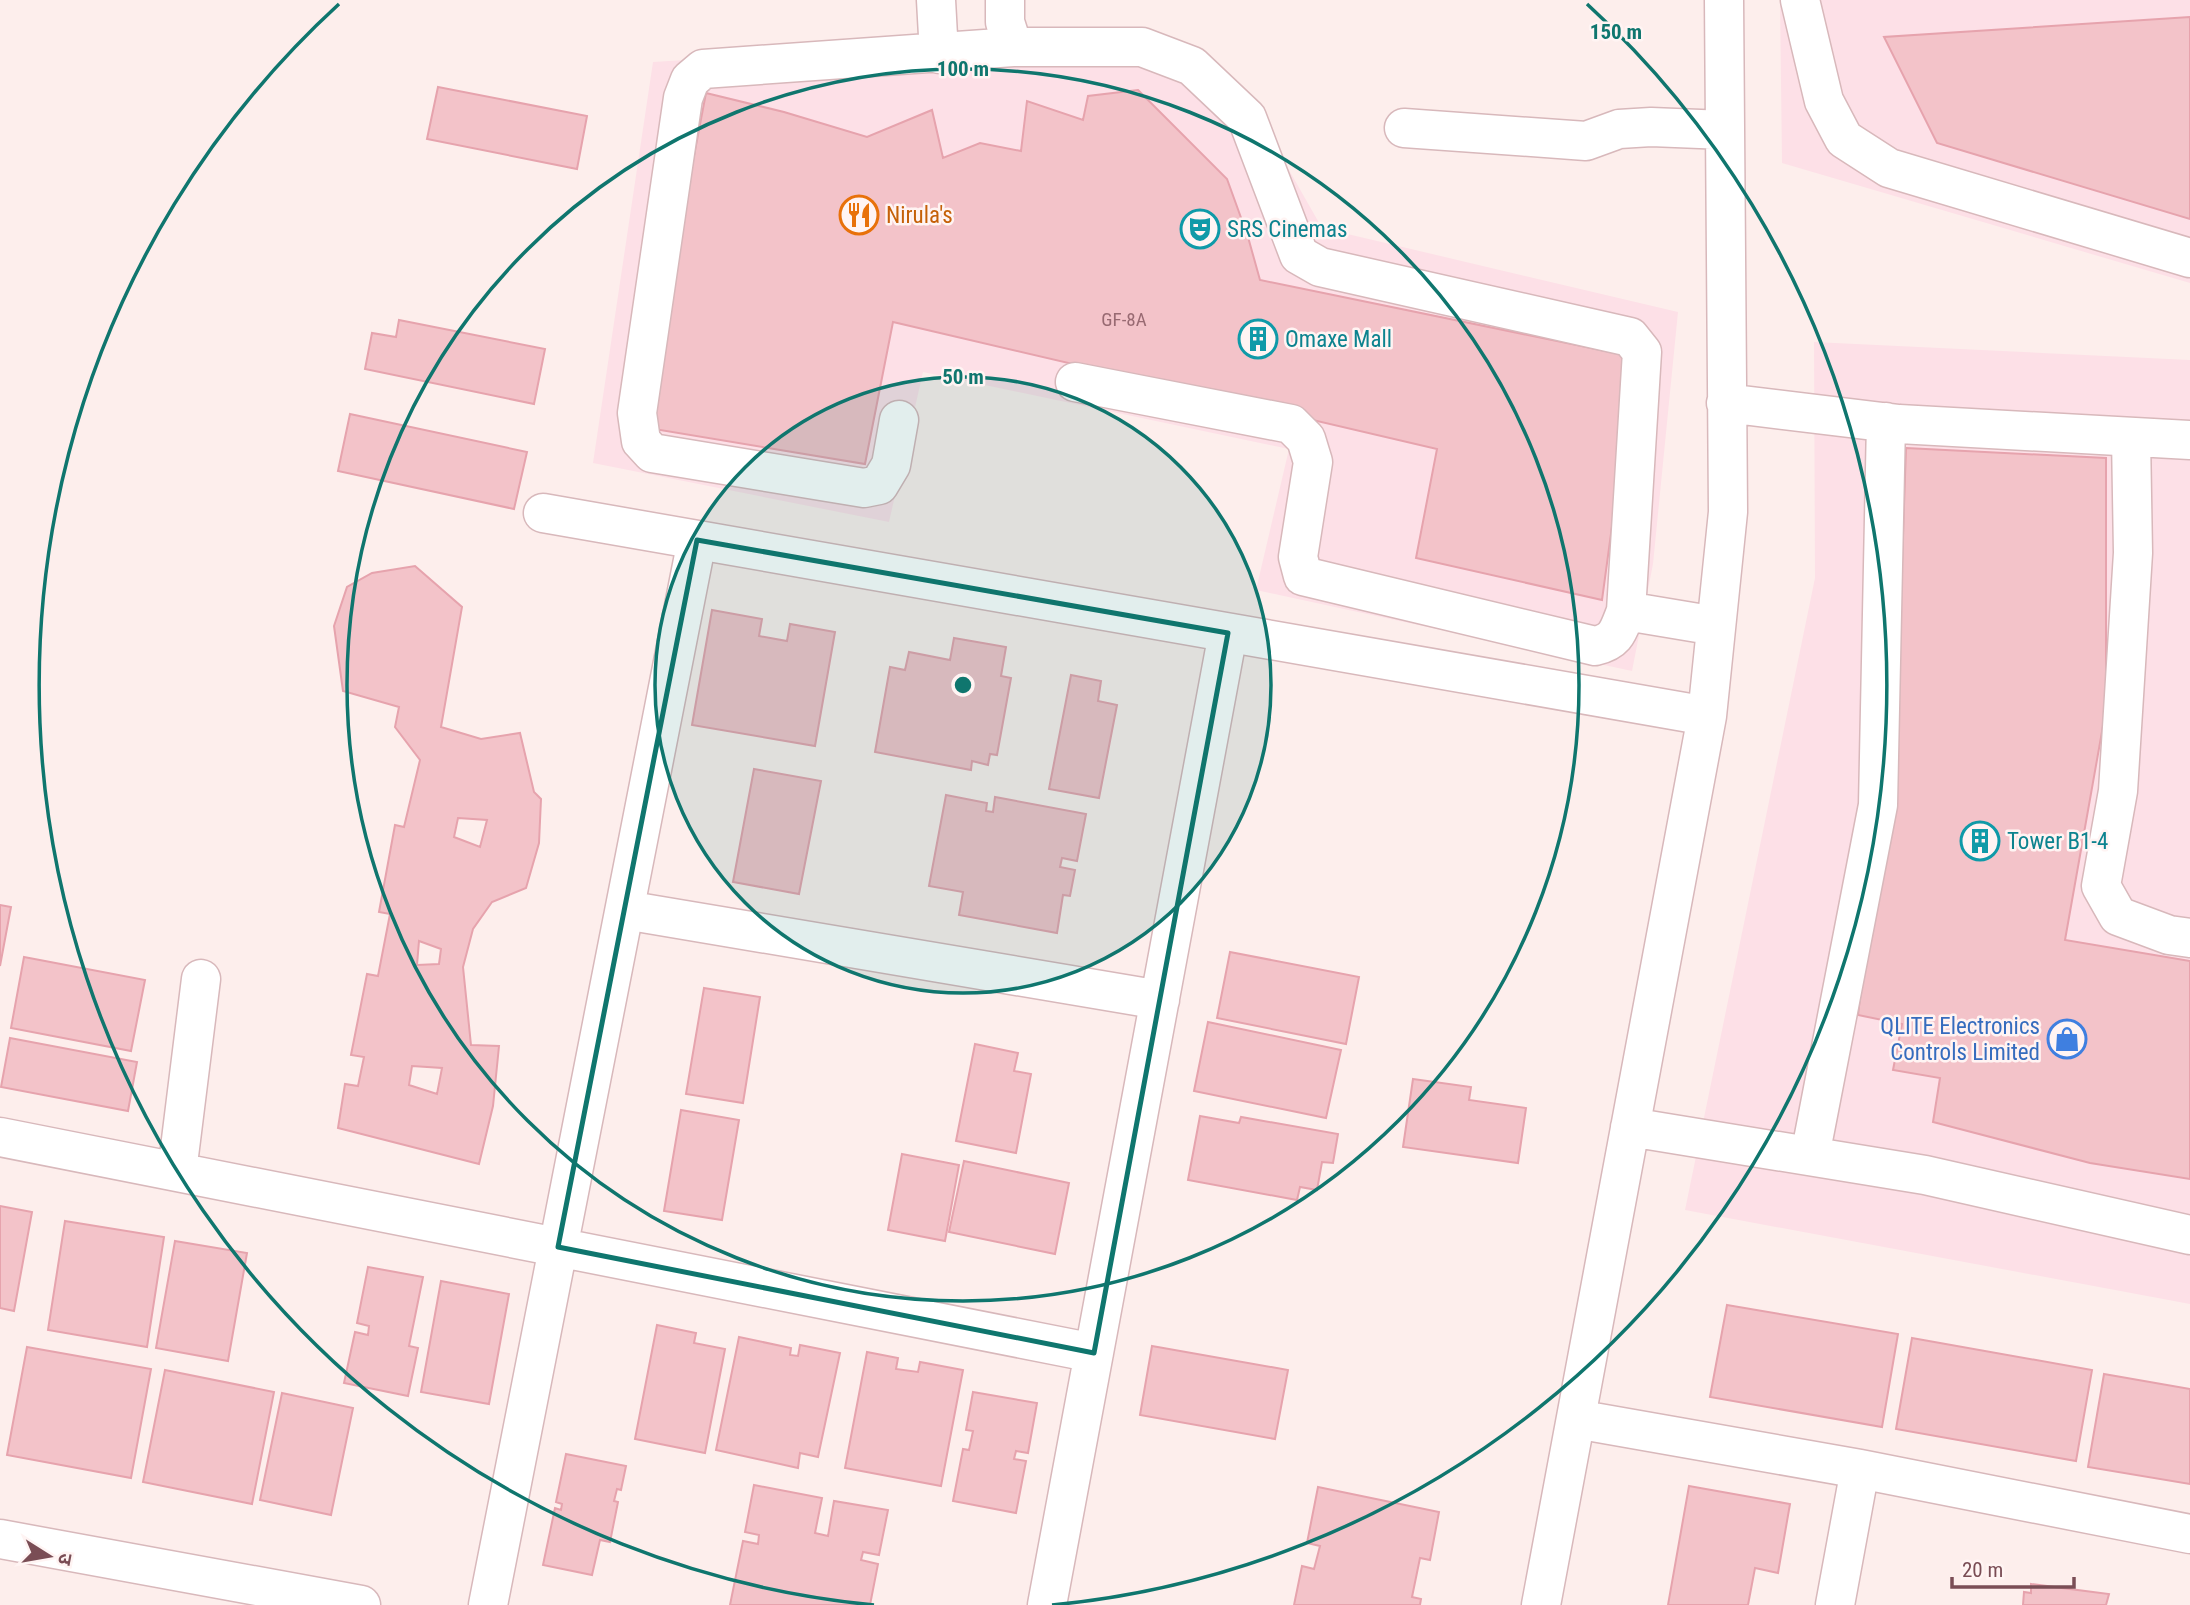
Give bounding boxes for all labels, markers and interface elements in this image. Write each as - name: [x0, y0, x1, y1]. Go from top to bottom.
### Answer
- text: 150 m: [1590, 20, 1642, 44]
- text: 100 m: [937, 57, 989, 81]
- restaurant icon: Nirula's: [838, 194, 880, 236]
- place label: Nirula's: [886, 202, 953, 229]
- theatre icon: SRS Cinemas: [1179, 208, 1221, 250]
- place label: SRS Cinemas: [1227, 216, 1347, 243]
- house number: GF-8A: [1101, 308, 1147, 331]
- building icon: Omaxe Mall: [1237, 318, 1279, 360]
- place label: Omaxe Mall: [1285, 326, 1392, 353]
- text: 50 m: [942, 365, 984, 389]
- centre of rings: [951, 673, 975, 697]
- building icon: Tower B1-4: [1959, 820, 2001, 862]
- place label: Tower B1-4: [2007, 828, 2108, 855]
- place label: QLITE Electronics Controls Limited: [1880, 1013, 2040, 1066]
- shop icon: QLITE Electronics Controls Limited: [2046, 1018, 2088, 1060]
- north arrow: [14, 1521, 84, 1591]
- scale bar: [1952, 1546, 2074, 1590]
- text: उ: [53, 1551, 78, 1568]
- text: 20 m: [1962, 1558, 2003, 1582]

